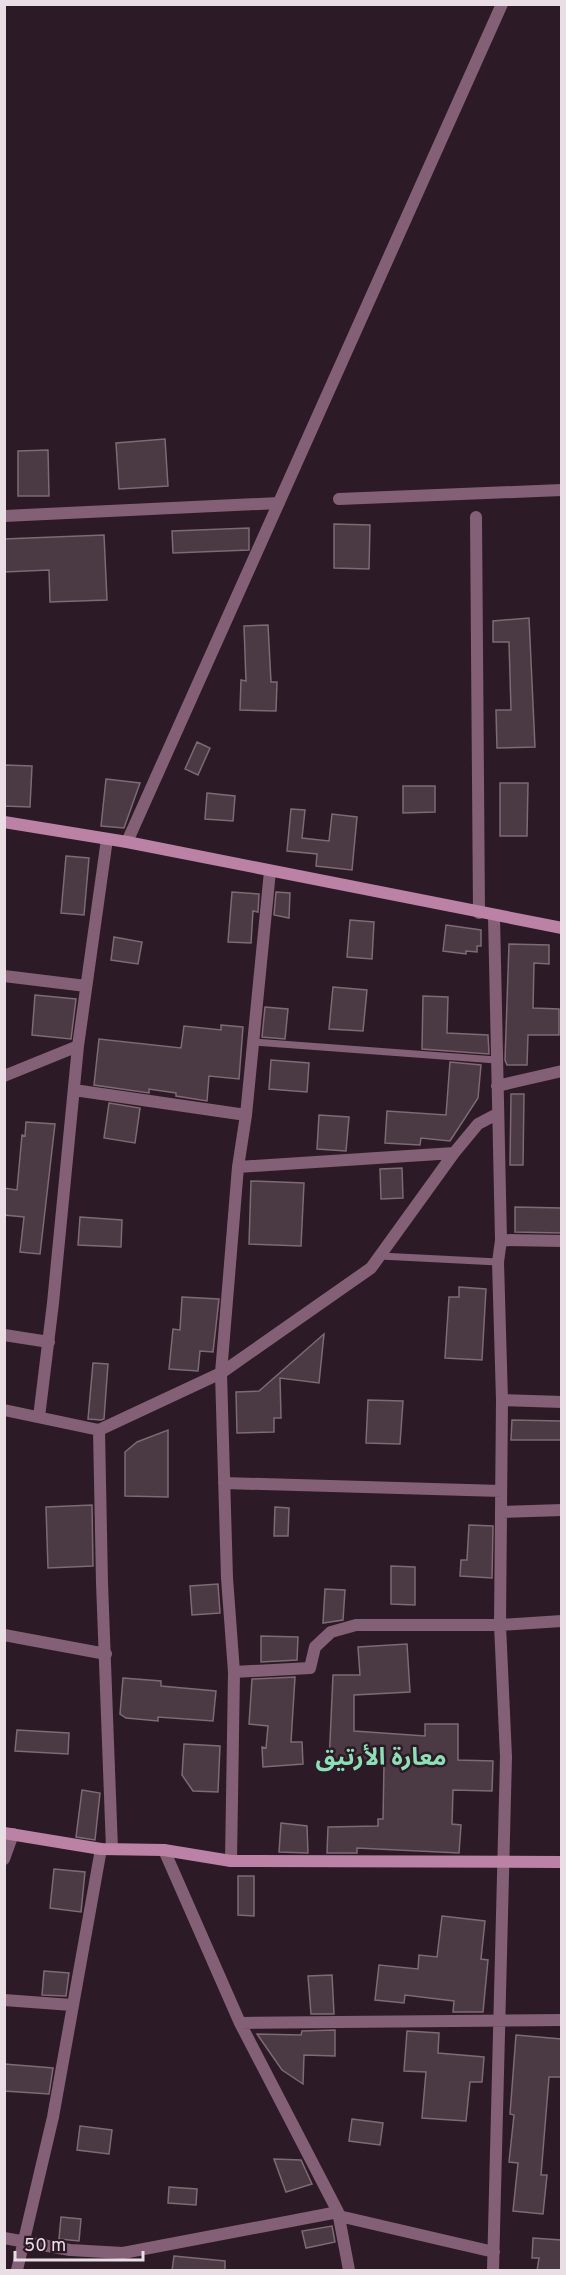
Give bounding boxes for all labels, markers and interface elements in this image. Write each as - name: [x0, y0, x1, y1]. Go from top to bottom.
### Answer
- district label: معارة الأرتيق: [316, 1744, 446, 1774]
- scale bar: [15, 2224, 142, 2262]
- text: 50 m: [24, 2235, 66, 2258]

